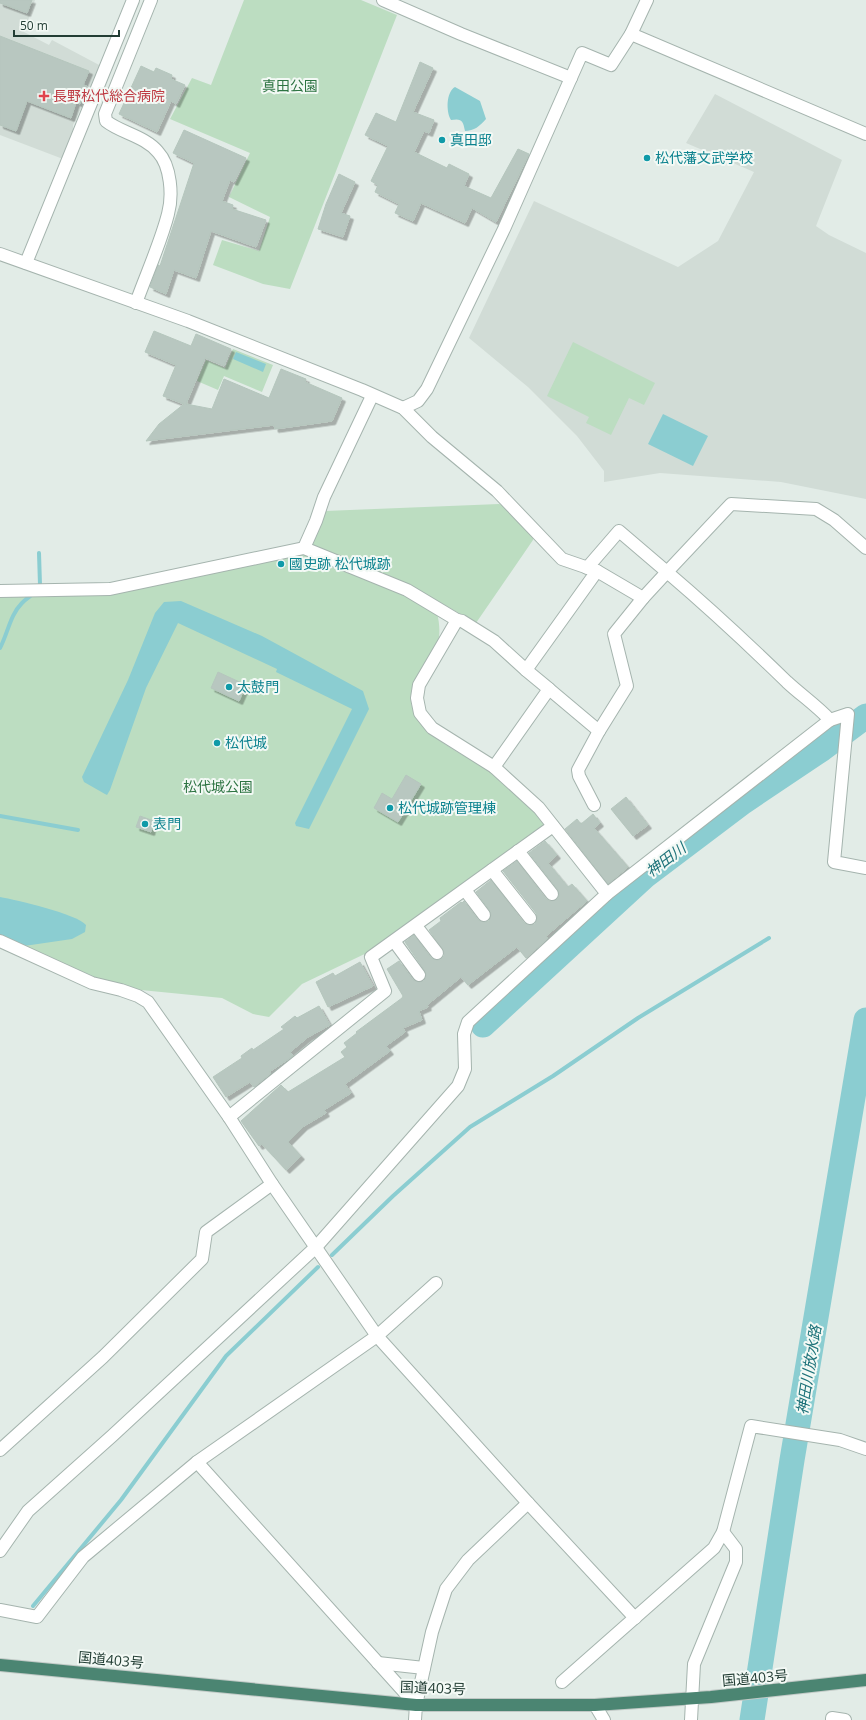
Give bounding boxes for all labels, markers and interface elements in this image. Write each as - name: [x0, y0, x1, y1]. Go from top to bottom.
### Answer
- scale bar: [14, 12, 119, 38]
- text: 50 m: [20, 17, 48, 34]
- park label: 真田公園: [262, 76, 318, 95]
- place label: 長野松代総合病院: [53, 86, 165, 105]
- marker: 長野松代総合病院: [38, 90, 50, 102]
- place label: 真田邸: [450, 130, 492, 149]
- marker: 真田邸: [437, 135, 447, 145]
- place label: 松代藩文武学校: [655, 148, 753, 167]
- marker: 松代藩文武学校: [642, 153, 652, 163]
- place label: 國史跡 松代城跡: [289, 554, 391, 573]
- marker: 國史跡 松代城跡: [276, 559, 286, 569]
- place label: 太鼓門: [237, 677, 279, 696]
- marker: 太鼓門: [224, 682, 234, 692]
- place label: 松代城: [225, 733, 267, 752]
- marker: 松代城: [212, 738, 222, 748]
- park label: 松代城公園: [183, 777, 253, 796]
- place label: 松代城跡管理棟: [398, 798, 496, 817]
- marker: 松代城跡管理棟: [385, 803, 395, 813]
- place label: 表門: [153, 814, 181, 833]
- marker: 表門: [140, 819, 150, 829]
- water label: 神田川: [641, 836, 691, 881]
- water label: 神田川放水路: [791, 1322, 825, 1416]
- street label: 国道403号: [77, 1647, 145, 1672]
- street label: 国道403号: [721, 1665, 789, 1690]
- street label: 国道403号: [400, 1677, 466, 1698]

